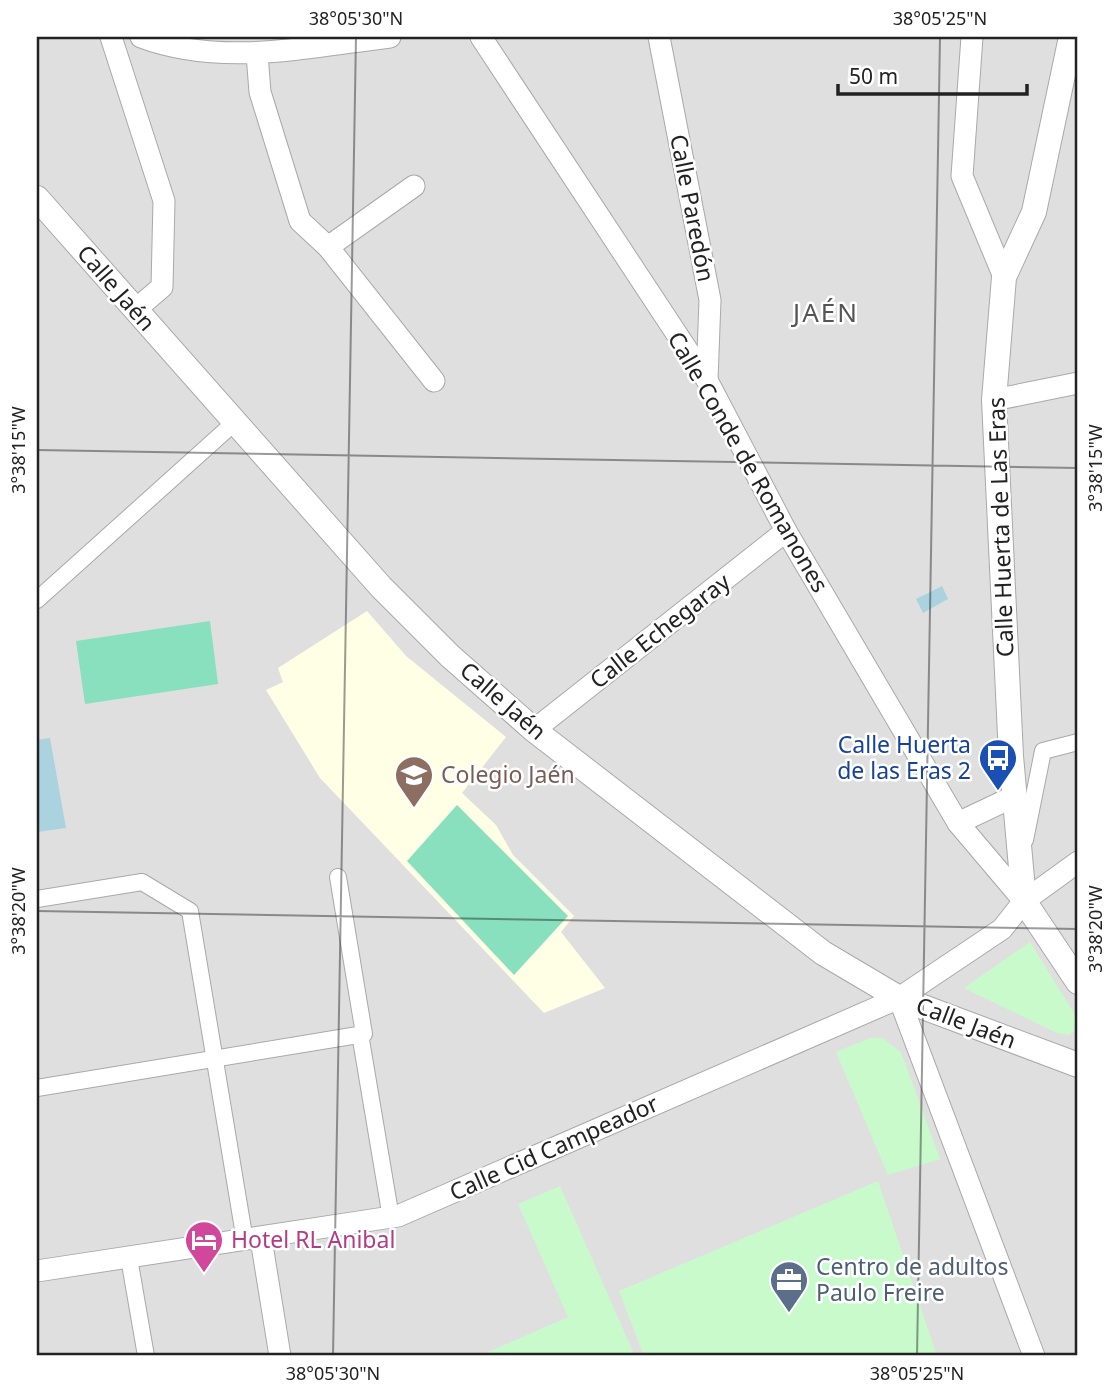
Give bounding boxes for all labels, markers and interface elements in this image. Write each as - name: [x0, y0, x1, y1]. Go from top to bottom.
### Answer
- text: 38°05'30"N: [309, 6, 403, 30]
- text: 38°05'25"N: [893, 6, 987, 30]
- scale bar: [838, 52, 1028, 96]
- text: 50 m: [849, 62, 898, 90]
- street label: Calle Paredón: [663, 131, 723, 284]
- street label: Calle Jaén: [70, 237, 163, 337]
- district label: JAÉN: [790, 294, 859, 330]
- street label: Calle Conde de Romanones: [661, 325, 837, 598]
- street label: Calle Huerta de Las Eras: [979, 397, 1021, 658]
- text: 3°38'15"W: [6, 406, 30, 494]
- text: 3°38'15"W: [1083, 424, 1107, 512]
- street label: Calle Echegaray: [583, 565, 736, 695]
- street label: Calle Jaén: [454, 654, 554, 747]
- place label: Calle Huerta de las Eras 2: [837, 728, 971, 786]
- bus stop icon: Calle Huerta de las Eras 2: [977, 737, 1019, 792]
- school or university icon: Colegio Jaén: [393, 754, 435, 809]
- place label: Colegio Jaén: [441, 758, 575, 790]
- text: 3°38'20"W: [6, 867, 30, 955]
- text: 3°38'20"W: [1083, 885, 1107, 973]
- street label: Calle Jaén: [912, 988, 1021, 1056]
- street label: Calle Cid Campeador: [444, 1086, 663, 1208]
- hotel icon: Hotel RL Anibal: [183, 1219, 225, 1274]
- place label: Hotel RL Anibal: [231, 1223, 395, 1255]
- place label: Centro de adultos Paulo Freire: [816, 1250, 1009, 1308]
- office icon: Centro de adultos Paulo Freire: [768, 1259, 810, 1314]
- text: 38°05'30"N: [286, 1361, 380, 1385]
- text: 38°05'25"N: [870, 1361, 964, 1385]

